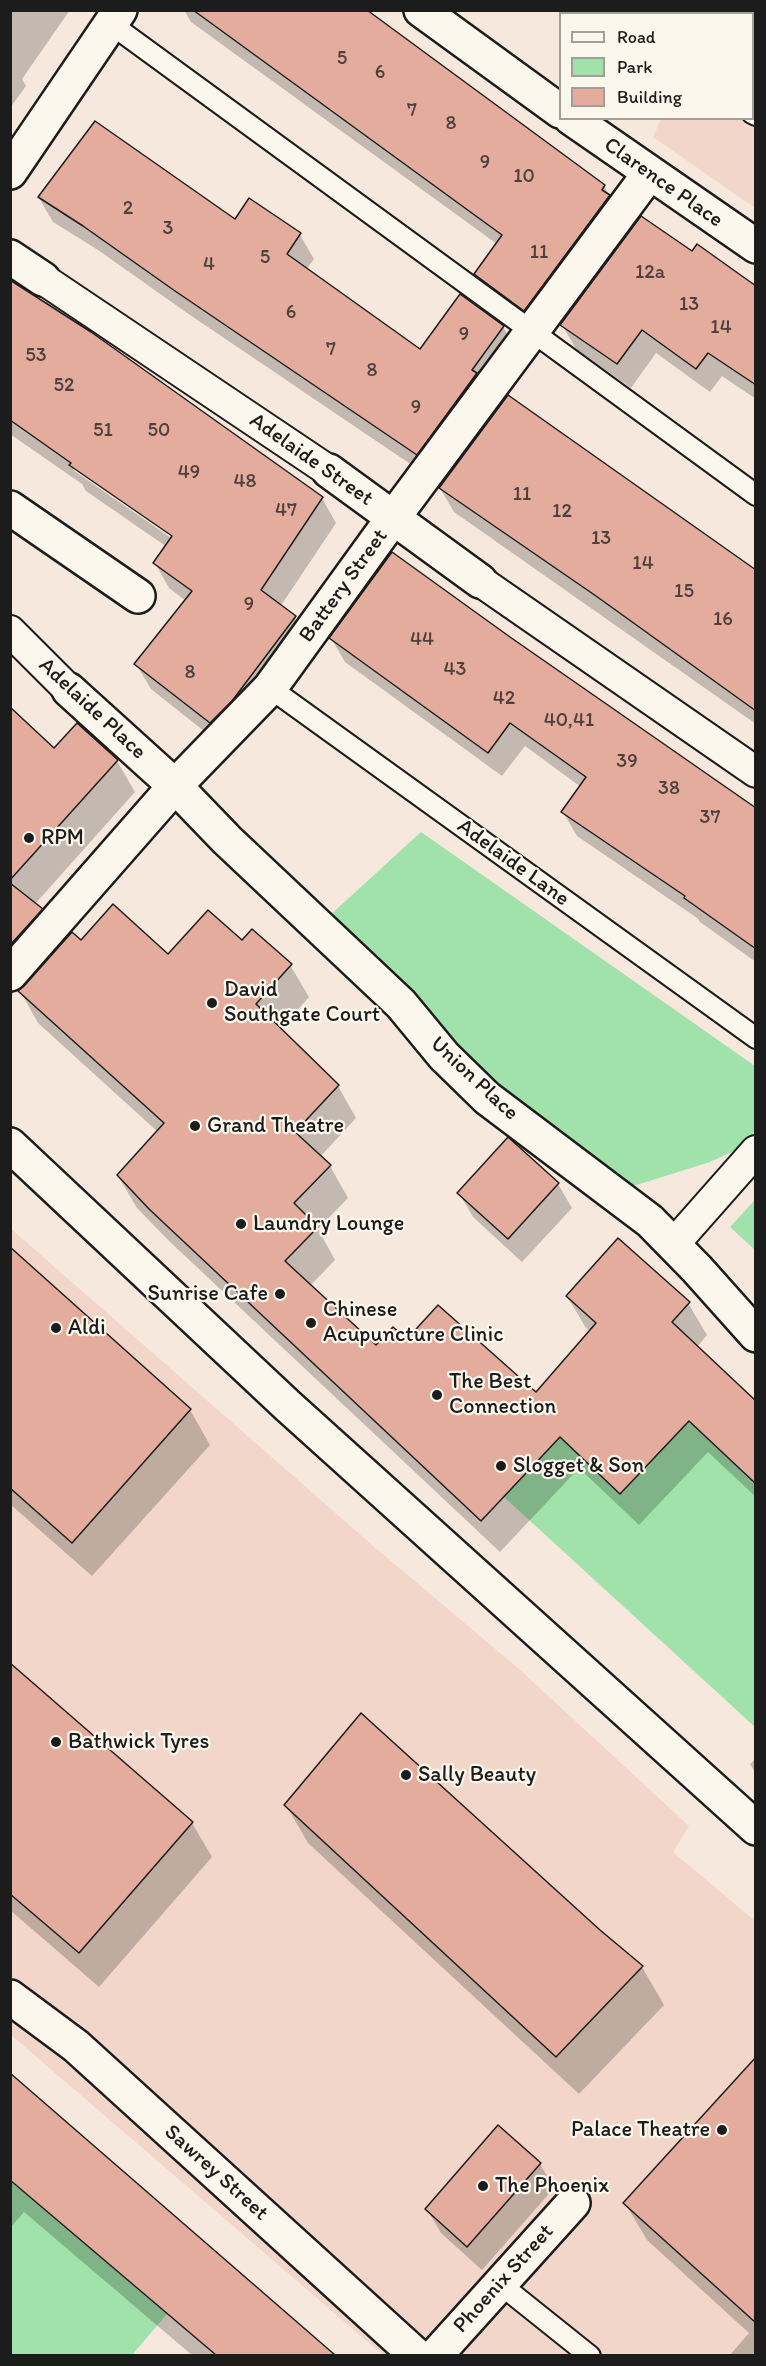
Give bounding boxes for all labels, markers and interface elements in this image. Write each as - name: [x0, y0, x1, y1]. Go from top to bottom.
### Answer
- legend: [559, 12, 754, 120]
- text: Road: [617, 26, 656, 48]
- house number: 5: [337, 47, 347, 71]
- text: Park: [617, 56, 652, 78]
- house number: 6: [375, 61, 385, 85]
- text: Building: [617, 86, 682, 108]
- house number: 7: [407, 99, 417, 123]
- house number: 8: [446, 112, 456, 136]
- street label: Clarence Place: [598, 132, 728, 234]
- house number: 9: [480, 151, 490, 175]
- house number: 10: [513, 165, 535, 189]
- house number: 2: [123, 197, 133, 221]
- house number: 3: [163, 217, 173, 241]
- house number: 11: [530, 241, 548, 265]
- house number: 5: [260, 246, 270, 270]
- house number: 4: [203, 253, 215, 277]
- house number: 12a: [635, 261, 665, 285]
- house number: 13: [679, 293, 699, 317]
- house number: 6: [286, 301, 296, 325]
- house number: 14: [710, 316, 732, 340]
- house number: 9: [459, 323, 469, 347]
- house number: 7: [326, 338, 336, 362]
- house number: 53: [25, 344, 47, 368]
- house number: 8: [367, 359, 377, 383]
- house number: 52: [53, 374, 75, 398]
- house number: 9: [411, 396, 421, 420]
- street label: Adelaide Street: [244, 408, 378, 512]
- house number: 51: [93, 419, 113, 443]
- house number: 50: [148, 419, 170, 443]
- house number: 49: [178, 461, 200, 485]
- house number: 48: [234, 470, 256, 494]
- house number: 11: [513, 483, 531, 507]
- house number: 47: [275, 499, 297, 523]
- house number: 12: [552, 500, 572, 524]
- street label: Battery Street: [294, 524, 394, 648]
- house number: 13: [591, 527, 611, 551]
- house number: 14: [632, 552, 654, 576]
- house number: 15: [674, 580, 694, 604]
- house number: 9: [244, 593, 254, 617]
- house number: 16: [713, 608, 733, 632]
- house number: 44: [410, 628, 434, 652]
- street label: Adelaide Place: [33, 653, 151, 765]
- house number: 43: [444, 658, 466, 682]
- house number: 8: [185, 661, 195, 685]
- house number: 42: [493, 687, 515, 711]
- house number: 40,41: [544, 709, 594, 733]
- house number: 39: [616, 750, 638, 774]
- house number: 38: [658, 777, 680, 801]
- house number: 37: [700, 806, 720, 830]
- street label: Adelaide Lane: [452, 813, 574, 913]
- place label: RPM: [41, 825, 84, 851]
- marker: RPM: [22, 831, 36, 845]
- place label: David Southgate Court: [224, 977, 380, 1028]
- marker: David Southgate Court: [205, 996, 219, 1010]
- street label: Union Place: [424, 1031, 524, 1127]
- place label: Grand Theatre: [207, 1113, 344, 1139]
- marker: Grand Theatre: [188, 1119, 202, 1133]
- place label: Laundry Lounge: [253, 1211, 404, 1237]
- marker: Laundry Lounge: [234, 1217, 248, 1231]
- place label: Sunrise Cafe: [147, 1281, 268, 1307]
- marker: Sunrise Cafe: [273, 1287, 287, 1301]
- place label: Chinese Acupuncture Clinic: [323, 1297, 504, 1348]
- place label: Aldi: [68, 1315, 106, 1341]
- marker: Chinese Acupuncture Clinic: [304, 1316, 318, 1330]
- marker: Aldi: [49, 1321, 63, 1335]
- place label: The Best Connection: [449, 1369, 556, 1420]
- marker: The Best Connection: [430, 1388, 444, 1402]
- place label: Slogget & Son: [513, 1453, 644, 1479]
- marker: Slogget & Son: [494, 1459, 508, 1473]
- place label: Bathwick Tyres: [68, 1729, 209, 1755]
- marker: Bathwick Tyres: [49, 1735, 63, 1749]
- place label: Sally Beauty: [418, 1762, 536, 1788]
- marker: Sally Beauty: [399, 1768, 413, 1782]
- place label: Palace Theatre: [571, 2117, 710, 2143]
- street label: Sawrey Street: [158, 2119, 274, 2227]
- marker: Palace Theatre: [715, 2123, 729, 2137]
- place label: The Phoenix: [495, 2173, 609, 2199]
- marker: The Phoenix: [476, 2179, 490, 2193]
- street label: Phoenix Street: [448, 2219, 560, 2339]

